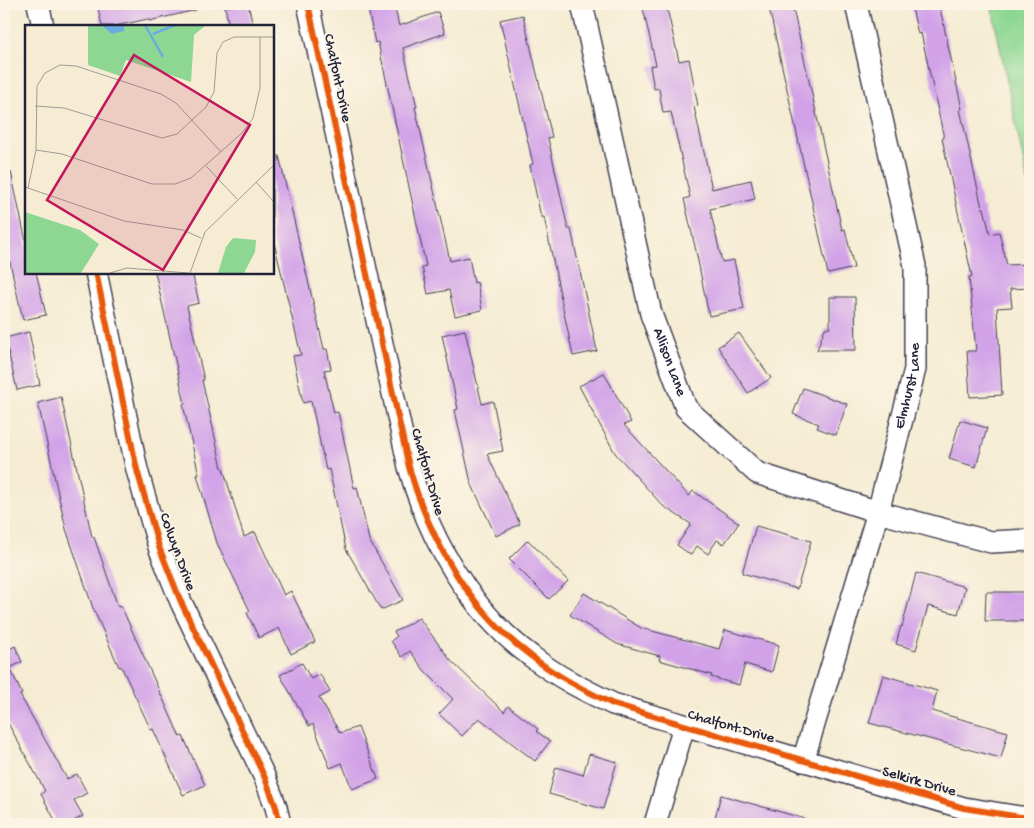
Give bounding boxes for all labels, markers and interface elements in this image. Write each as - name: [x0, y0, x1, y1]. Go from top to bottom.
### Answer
- inset map: [25, 25, 274, 274]
- street label: Chalfont Drive: [319, 32, 355, 124]
- street label: Allison Lane: [648, 326, 690, 399]
- street label: Elmhurst Lane: [891, 343, 924, 431]
- street label: Chalfont Drive: [406, 426, 448, 518]
- street label: Colwyn Drive: [155, 511, 199, 594]
- street label: Chalfont Drive: [685, 706, 777, 748]
- street label: Selkirk Drive: [880, 763, 958, 801]

